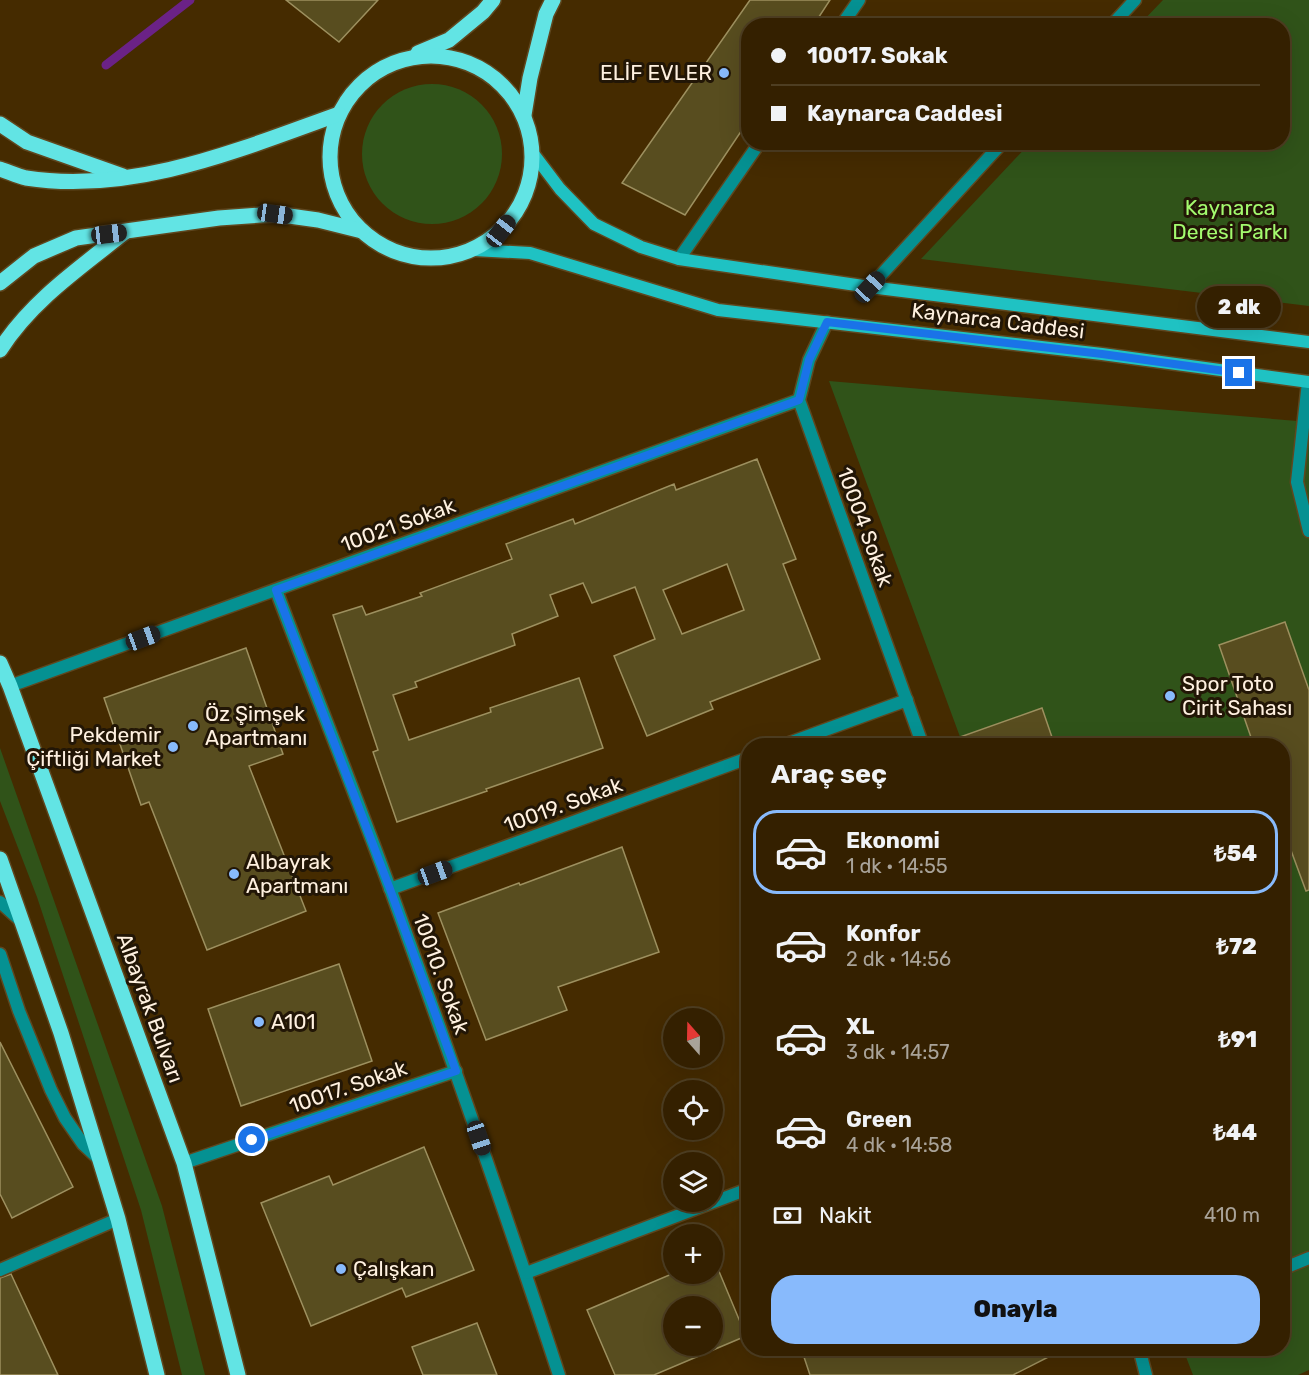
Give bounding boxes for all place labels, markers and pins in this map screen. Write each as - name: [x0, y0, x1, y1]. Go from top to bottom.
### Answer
- place label: ELİF EVLER: [600, 60, 712, 85]
- marker: ELİF EVLER: [717, 66, 731, 80]
- place label: Spor Toto Cirit Sahası: [1182, 671, 1292, 720]
- marker: Spor Toto Cirit Sahası: [1163, 689, 1177, 703]
- place label: Öz Şimşek Apartmanı: [205, 701, 307, 750]
- marker: Öz Şimşek Apartmanı: [186, 719, 200, 733]
- place label: Pekdemir Çiftliği Market: [26, 722, 161, 771]
- marker: Pekdemir Çiftliği Market: [166, 740, 180, 754]
- place label: Albayrak Apartmanı: [246, 849, 348, 898]
- marker: Albayrak Apartmanı: [227, 867, 241, 881]
- place label: A101: [271, 1009, 315, 1034]
- marker: A101: [252, 1015, 266, 1029]
- place label: Çalışkan: [353, 1256, 434, 1281]
- marker: Çalışkan: [334, 1262, 348, 1276]

